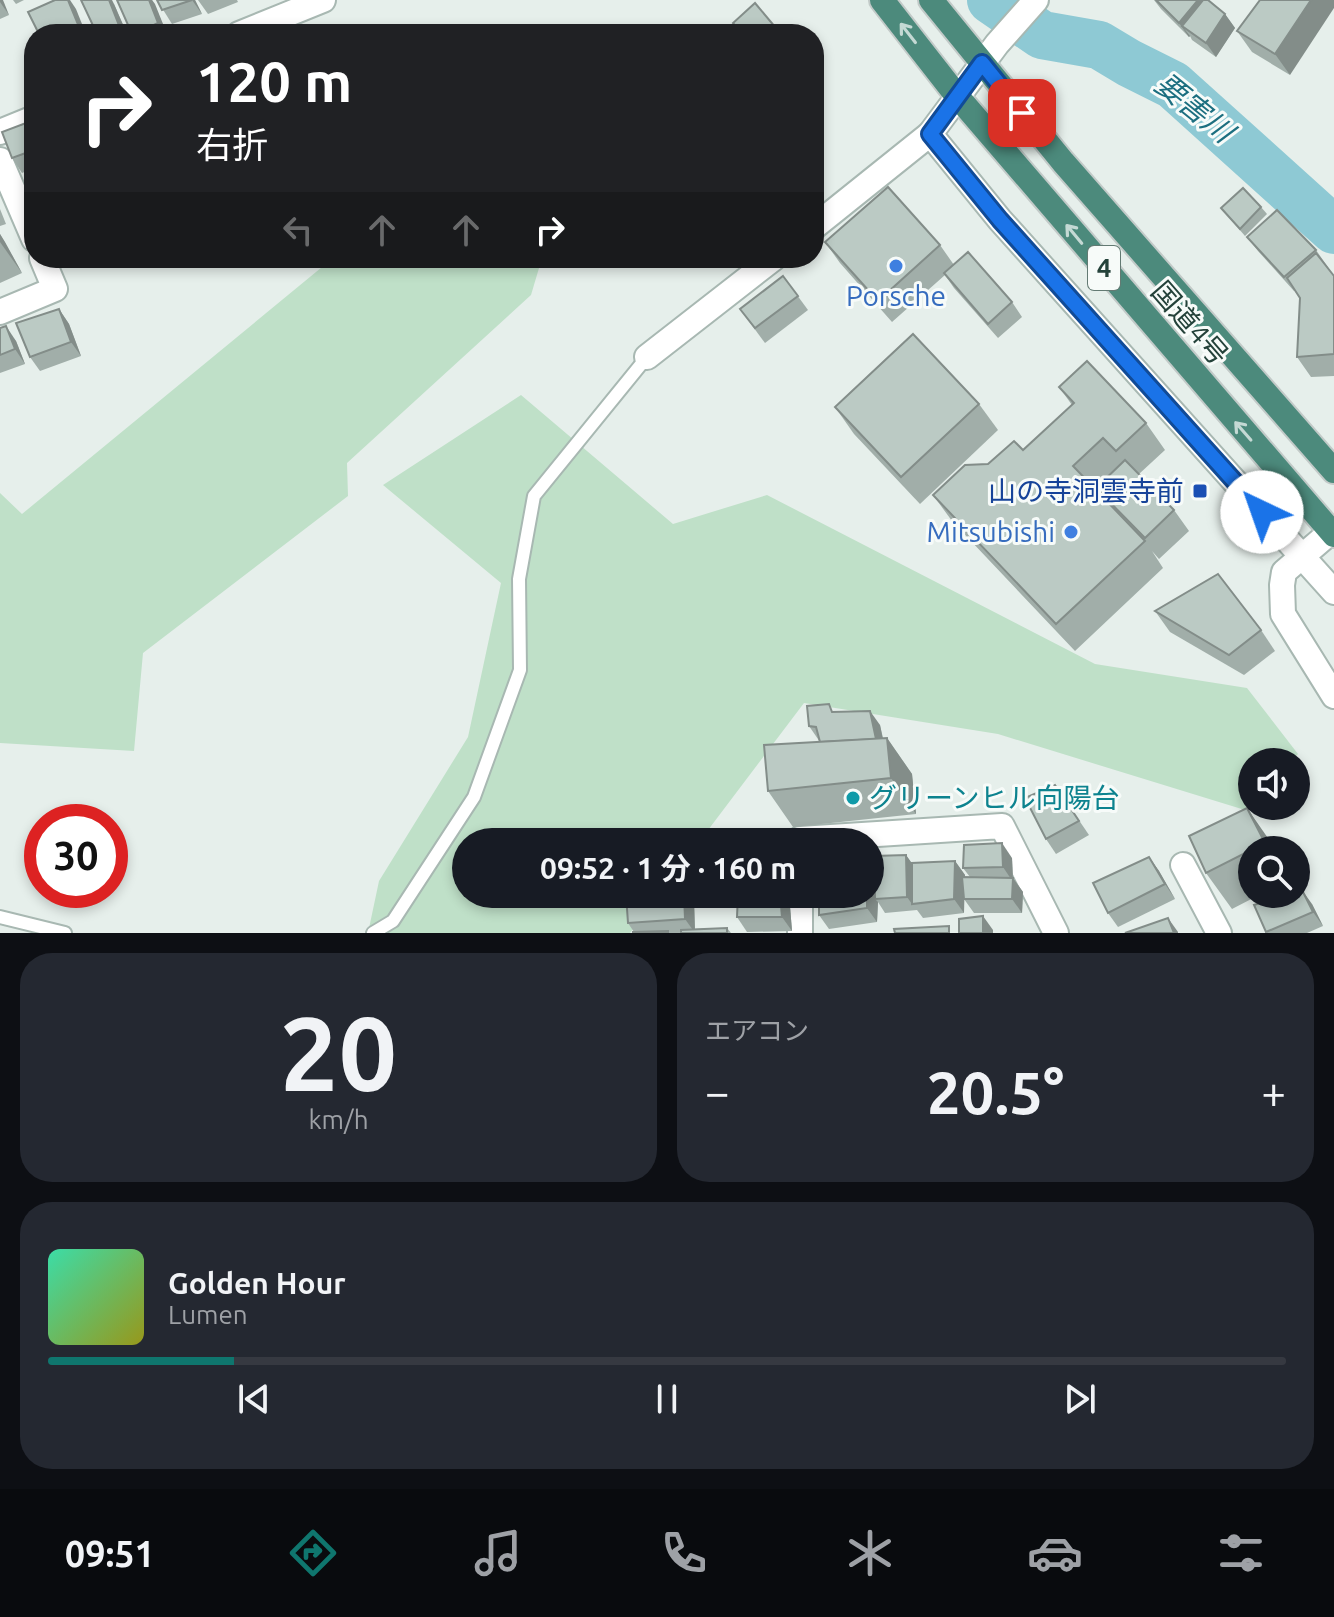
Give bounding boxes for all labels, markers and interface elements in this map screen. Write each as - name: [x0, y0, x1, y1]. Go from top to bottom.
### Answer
- one-way arrow: [899, 23, 916, 45]
- text: 120 m: [196, 50, 352, 113]
- icon: right: [64, 56, 168, 160]
- water label: 要害川: [1149, 66, 1243, 151]
- pin: [988, 79, 1056, 147]
- icon: arrive: [1000, 91, 1044, 135]
- text: 右折: [196, 124, 268, 165]
- icon: left: [276, 208, 320, 252]
- icon: ahead: [360, 208, 404, 252]
- icon: ahead: [444, 208, 488, 252]
- icon: right: [528, 208, 572, 252]
- one-way arrow: [1065, 224, 1083, 244]
- road number: 4: [1088, 246, 1120, 290]
- marker: Porsche: [887, 257, 905, 275]
- street label: 国道4号: [1146, 275, 1235, 370]
- place label: Porsche: [846, 280, 946, 311]
- one-way arrow: [1234, 421, 1252, 441]
- position arrow: [1220, 470, 1304, 554]
- place label: 山の寺洞雲寺前: [988, 475, 1184, 506]
- marker: 山の寺洞雲寺前: [1191, 482, 1209, 500]
- place label: Mitsubishi: [927, 516, 1055, 547]
- marker: Mitsubishi: [1062, 523, 1080, 541]
- map controls: [1238, 748, 1310, 908]
- button: sound: [1238, 748, 1310, 820]
- place label: グリーンヒル向陽台: [869, 782, 1120, 813]
- marker: グリーンヒル向陽台: [844, 789, 862, 807]
- speed limit sign: 30: [24, 804, 128, 908]
- button: search: [1238, 836, 1310, 908]
- text: 09:52 · 1 分 · 160 m: [540, 851, 796, 885]
- text: 20: [280, 994, 397, 1111]
- text: エアコン: [705, 1016, 809, 1045]
- text: 20.5°: [927, 1058, 1064, 1125]
- text: −: [705, 1067, 730, 1116]
- text: +: [1261, 1067, 1286, 1116]
- text: km/h: [308, 1105, 369, 1134]
- text: Golden Hour: [168, 1266, 346, 1300]
- text: Lumen: [168, 1300, 248, 1329]
- icon: previous: [232, 1377, 276, 1421]
- icon: pause: [645, 1377, 689, 1421]
- icon: next: [1058, 1377, 1102, 1421]
- icon: directions: [285, 1525, 341, 1581]
- icon: music: [470, 1525, 526, 1581]
- icon: phone: [656, 1525, 712, 1581]
- icon: climate: [842, 1525, 898, 1581]
- icon: car: [1027, 1525, 1083, 1581]
- icon: filters: [1213, 1525, 1269, 1581]
- text: 09:51: [65, 1533, 155, 1574]

